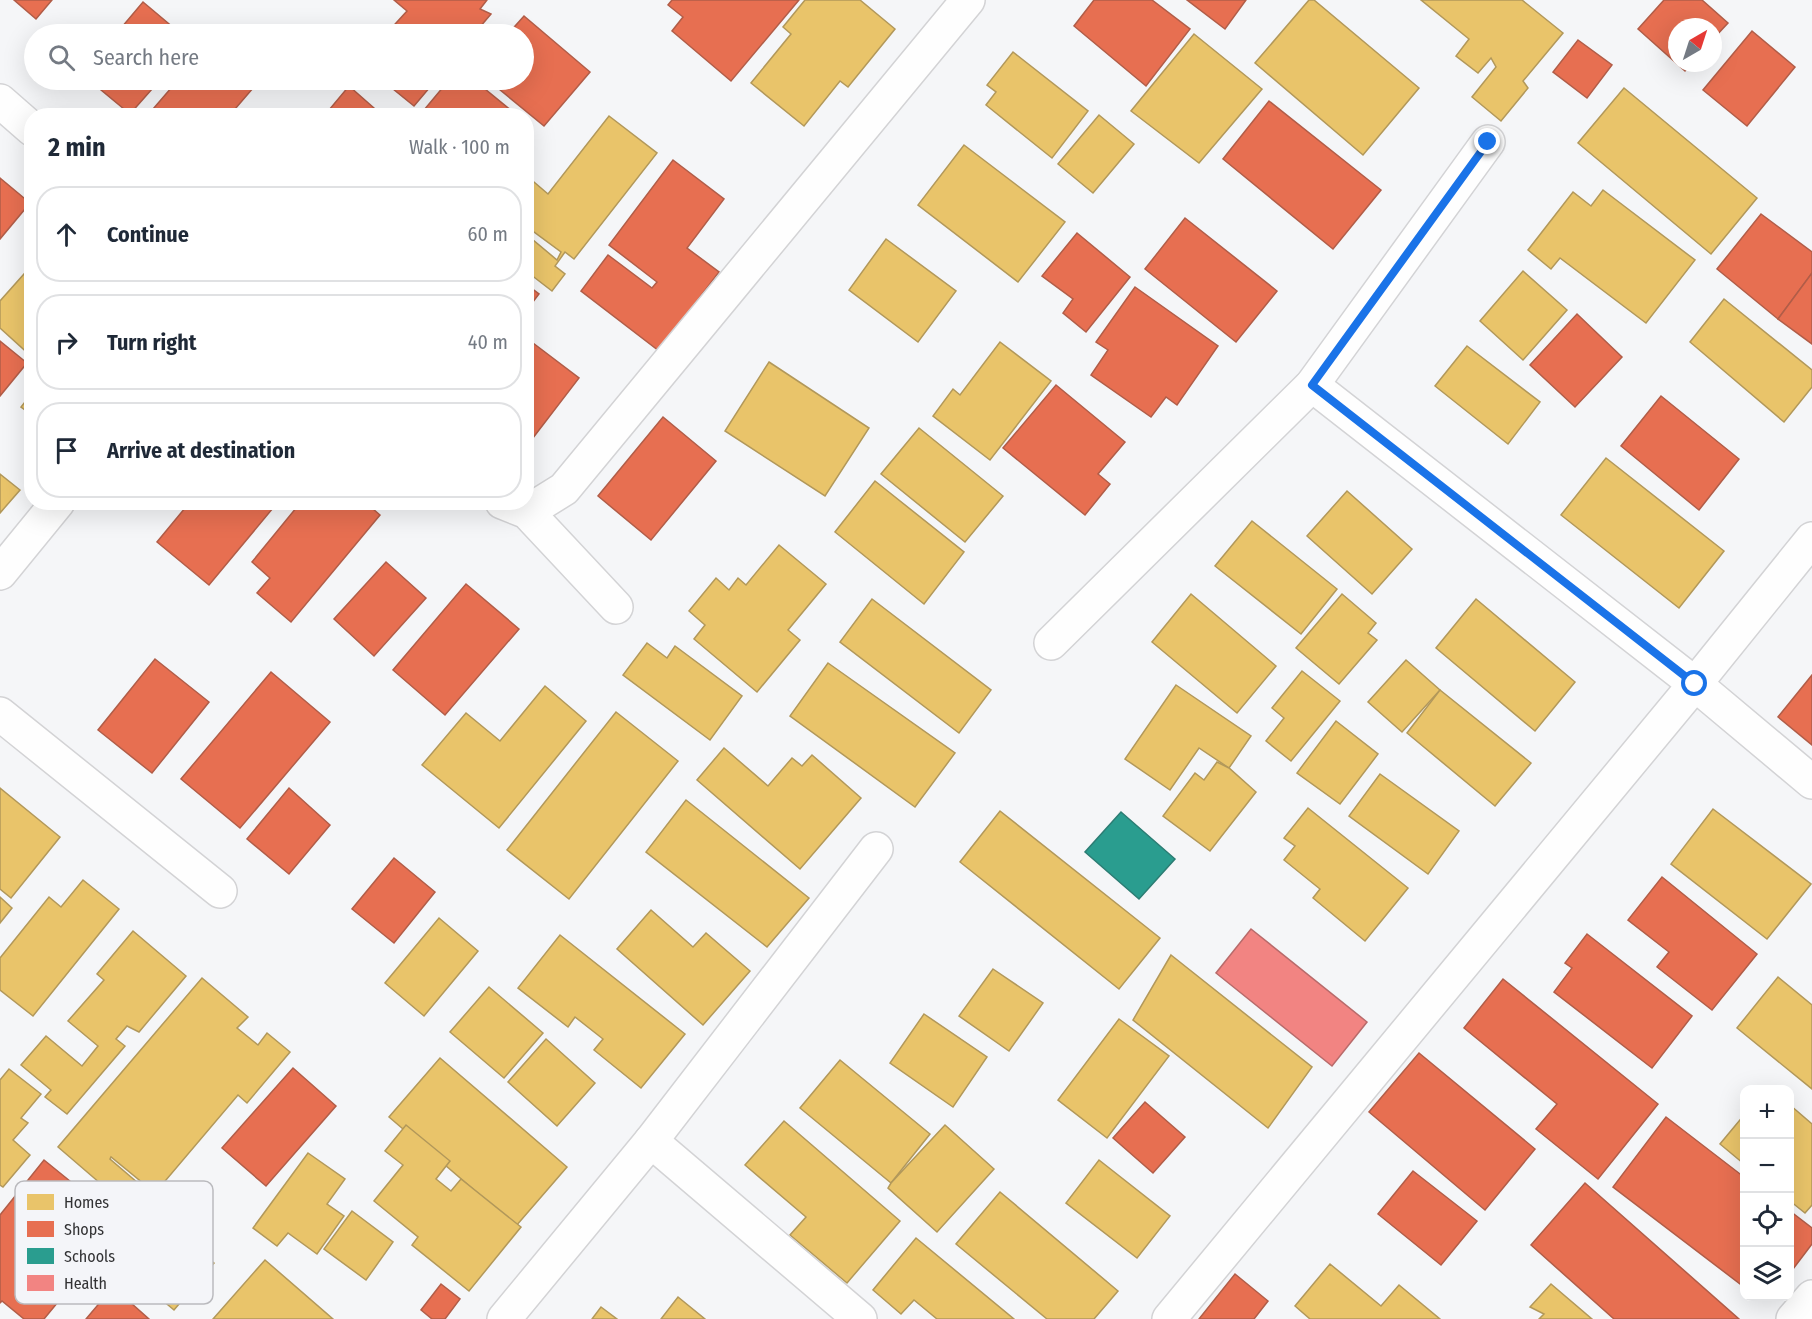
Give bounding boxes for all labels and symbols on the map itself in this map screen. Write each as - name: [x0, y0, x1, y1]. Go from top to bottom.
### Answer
- north arrow: [1668, 18, 1722, 72]
- route end: [1474, 128, 1500, 154]
- route start: [1681, 670, 1707, 696]
- legend: [15, 1181, 213, 1304]
- text: Homes: [64, 1193, 109, 1212]
- text: Shops: [64, 1220, 104, 1239]
- text: Schools: [64, 1247, 115, 1266]
- text: Health: [64, 1274, 107, 1293]

